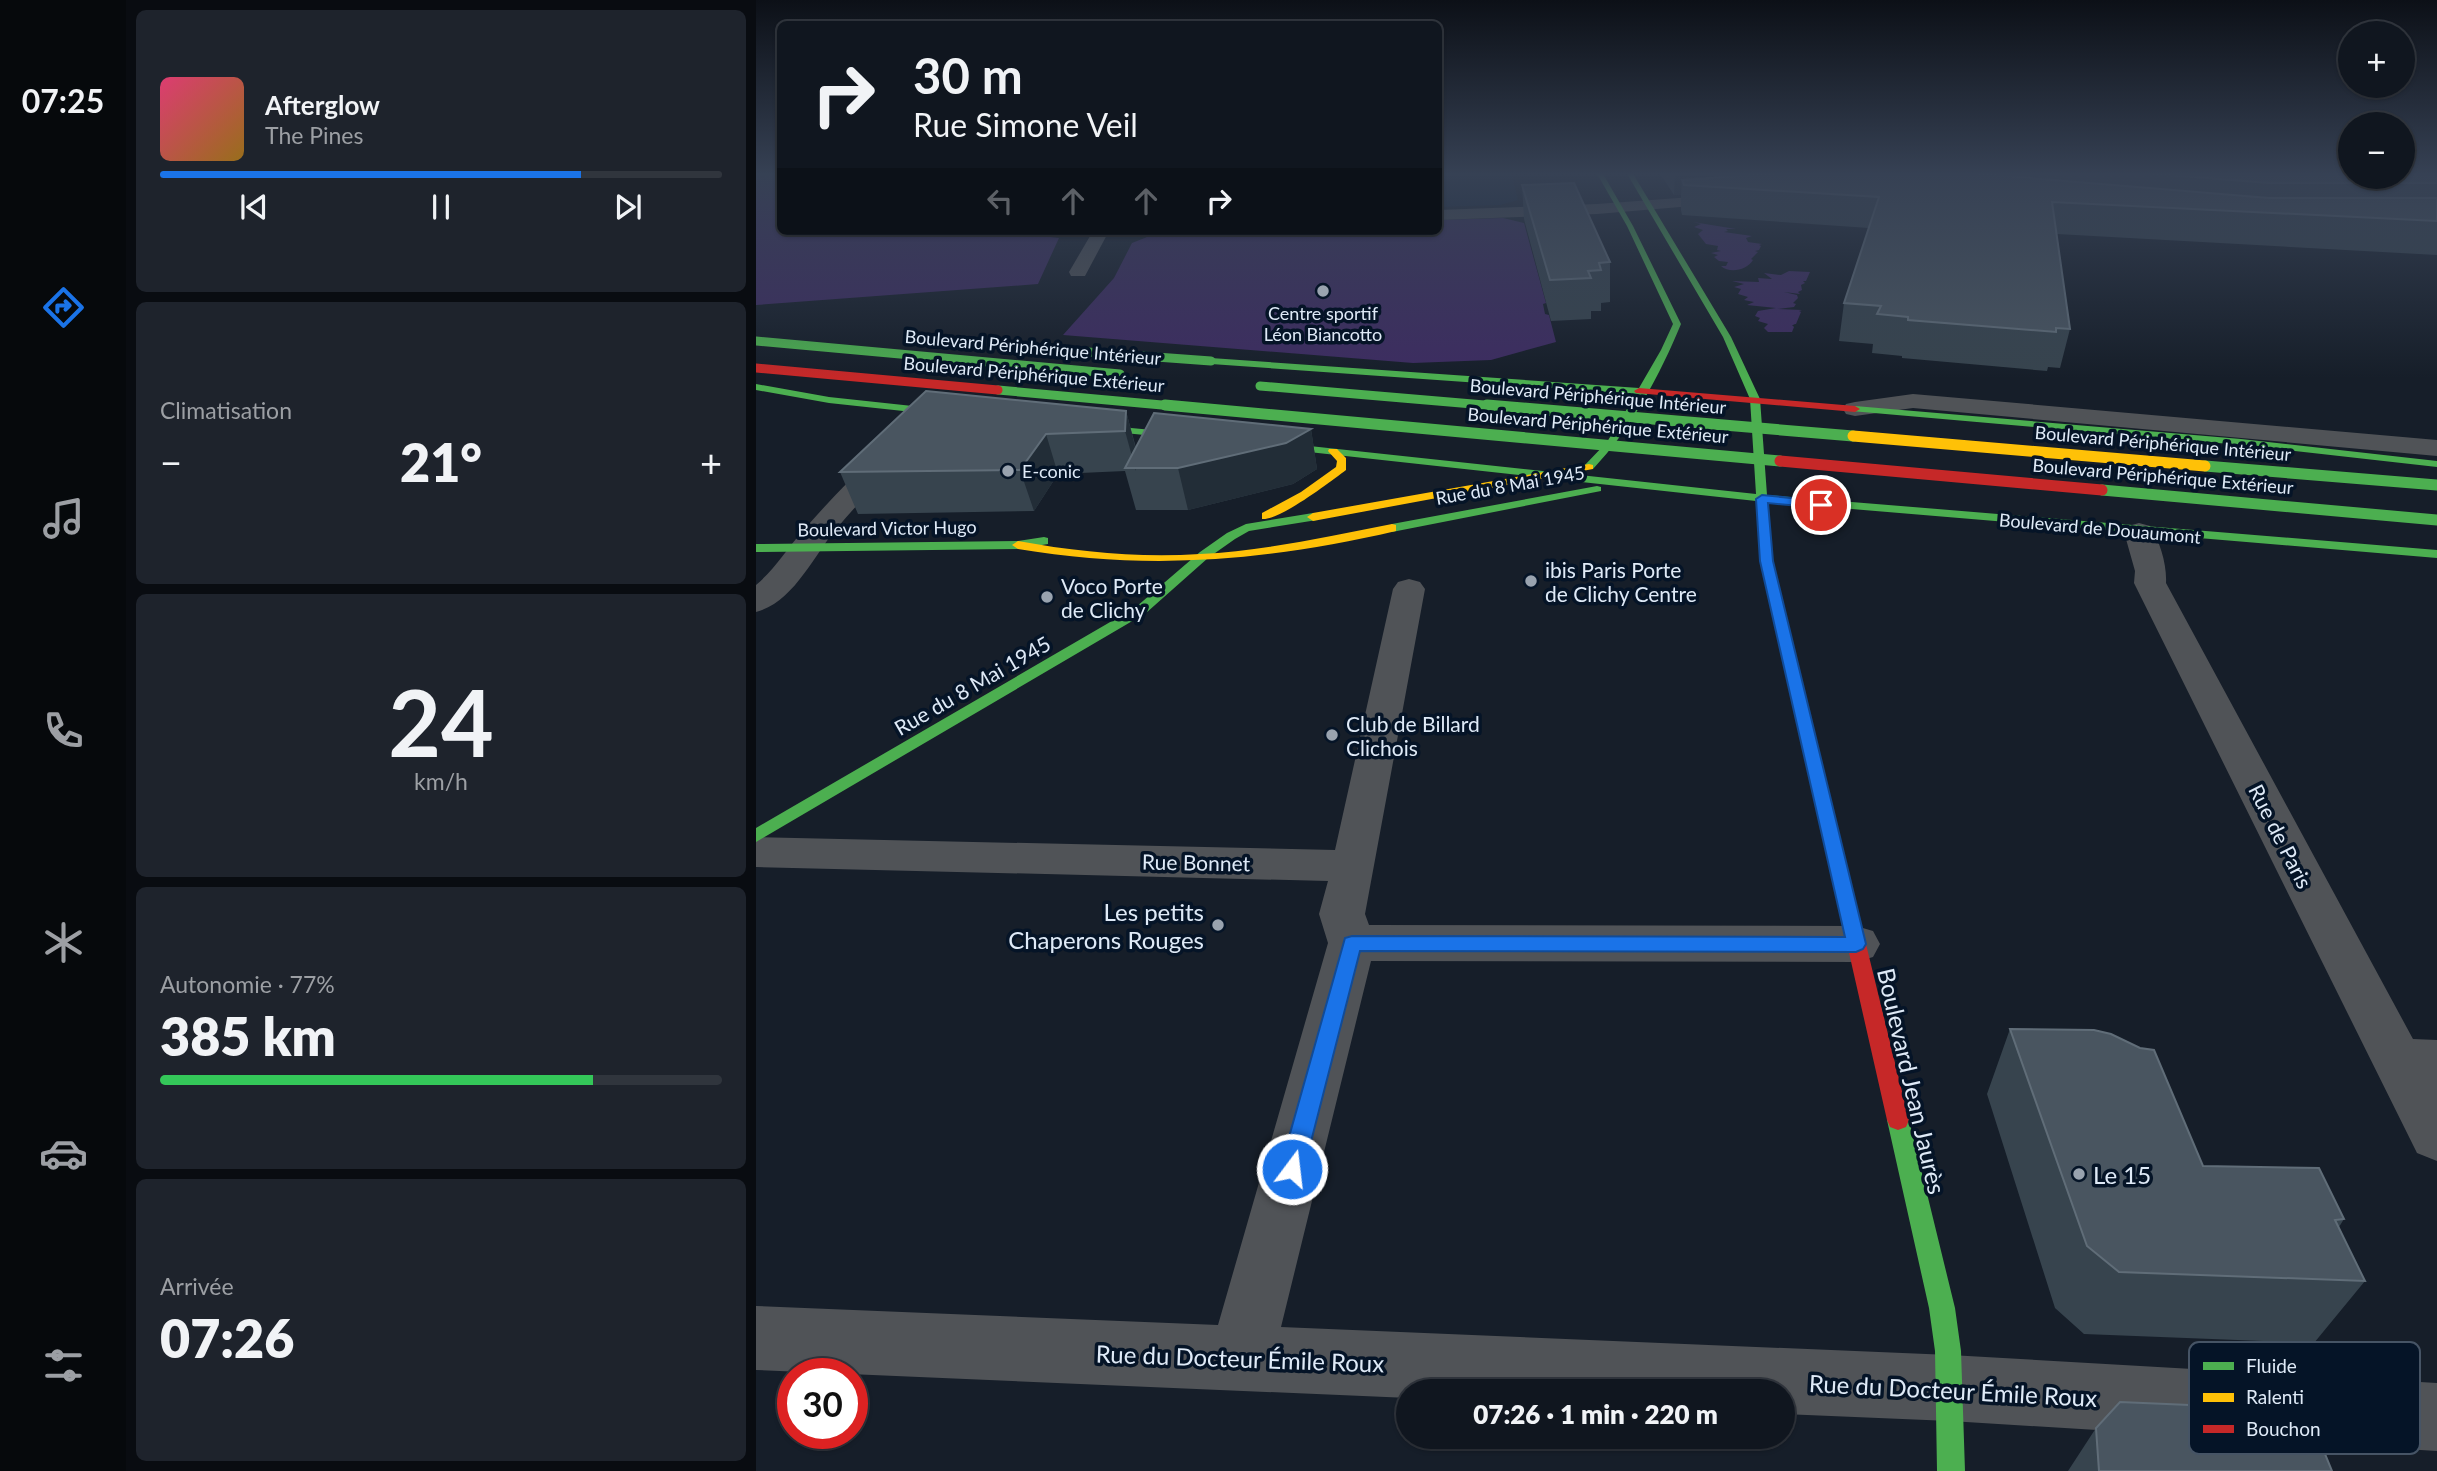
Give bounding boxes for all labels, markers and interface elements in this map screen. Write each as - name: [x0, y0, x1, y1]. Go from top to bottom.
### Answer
- map controls: [2338, 21, 2415, 189]
- button: +: [2338, 21, 2415, 98]
- text: 30 m: [913, 46, 1023, 104]
- icon: right: [798, 49, 889, 140]
- text: 07:25: [22, 81, 104, 120]
- text: Afterglow: [265, 89, 380, 121]
- text: Rue Simone Veil: [913, 105, 1138, 144]
- button: −: [2338, 112, 2415, 189]
- text: The Pines: [265, 121, 363, 149]
- icon: left: [981, 182, 1019, 220]
- icon: ahead: [1054, 182, 1092, 220]
- icon: ahead: [1127, 182, 1165, 220]
- icon: right: [1200, 182, 1238, 220]
- icon: previous: [235, 188, 273, 226]
- icon: pause: [422, 188, 460, 226]
- icon: next: [609, 188, 647, 226]
- icon: directions: [39, 283, 88, 332]
- marker: Centre sportif Léon Biancotto: [1315, 283, 1331, 299]
- place label: Centre sportif Léon Biancotto: [1264, 302, 1382, 345]
- street label: Boulevard Périphérique Intérieur: [904, 325, 1163, 369]
- street label: Boulevard Périphérique Extérieur: [903, 352, 1166, 396]
- street label: Boulevard Périphérique Intérieur: [1469, 374, 1728, 418]
- text: Climatisation: [160, 396, 292, 424]
- street label: Boulevard Périphérique Extérieur: [1467, 403, 1730, 447]
- street label: Boulevard Périphérique Intérieur: [2034, 421, 2293, 465]
- text: 21°: [400, 431, 482, 493]
- text: −: [160, 439, 182, 485]
- text: +: [700, 439, 722, 485]
- street label: Boulevard Périphérique Extérieur: [2032, 454, 2295, 498]
- place label: E-conic: [1022, 460, 1081, 482]
- street label: Rue du 8 Mai 1945: [1434, 461, 1586, 509]
- marker: E-conic: [1000, 463, 1016, 479]
- pin: [1791, 475, 1851, 535]
- icon: arrive: [1802, 486, 1840, 524]
- icon: music: [39, 494, 88, 543]
- street label: Boulevard de Douaumont: [1998, 508, 2202, 548]
- street label: Boulevard Victor Hugo: [797, 515, 977, 541]
- place label: ibis Paris Porte de Clichy Centre: [1545, 557, 1697, 606]
- place label: Voco Porte de Clichy: [1061, 573, 1163, 622]
- marker: ibis Paris Porte de Clichy Centre: [1523, 573, 1539, 589]
- marker: Voco Porte de Clichy: [1039, 589, 1055, 605]
- street label: Rue du 8 Mai 1945: [890, 630, 1054, 740]
- text: 24: [388, 667, 494, 776]
- icon: phone: [39, 706, 88, 755]
- place label: Club de Billard Clichois: [1346, 711, 1480, 760]
- marker: Club de Billard Clichois: [1324, 727, 1340, 743]
- text: km/h: [414, 767, 468, 795]
- street label: Rue de Paris: [2244, 780, 2318, 892]
- street label: Rue Bonnet: [1142, 849, 1251, 875]
- place label: Les petits Chaperons Rouges: [1008, 897, 1204, 954]
- marker: Les petits Chaperons Rouges: [1210, 917, 1226, 933]
- icon: climate: [39, 918, 88, 967]
- street label: Boulevard Jean Jaurès: [1872, 965, 1952, 1197]
- text: Autonomie · 77%: [160, 970, 335, 998]
- text: 385 km: [160, 1005, 336, 1067]
- icon: car: [39, 1129, 88, 1178]
- position arrow: [1255, 1132, 1329, 1206]
- place label: Le 15: [2093, 1160, 2151, 1189]
- marker: Le 15: [2071, 1166, 2087, 1182]
- text: Arrivée: [160, 1272, 234, 1300]
- text: 07:26: [160, 1307, 294, 1369]
- street label: Rue du Docteur Émile Roux: [1095, 1338, 1385, 1378]
- icon: filters: [39, 1341, 88, 1390]
- legend: [2189, 1342, 2420, 1454]
- text: Fluide: [2246, 1354, 2297, 1377]
- speed limit sign: 30: [777, 1358, 868, 1449]
- street label: Rue du Docteur Émile Roux: [1808, 1368, 2098, 1412]
- text: Ralenti: [2246, 1385, 2304, 1408]
- text: 07:26 · 1 min · 220 m: [1473, 1398, 1718, 1430]
- text: Bouchon: [2246, 1417, 2321, 1440]

